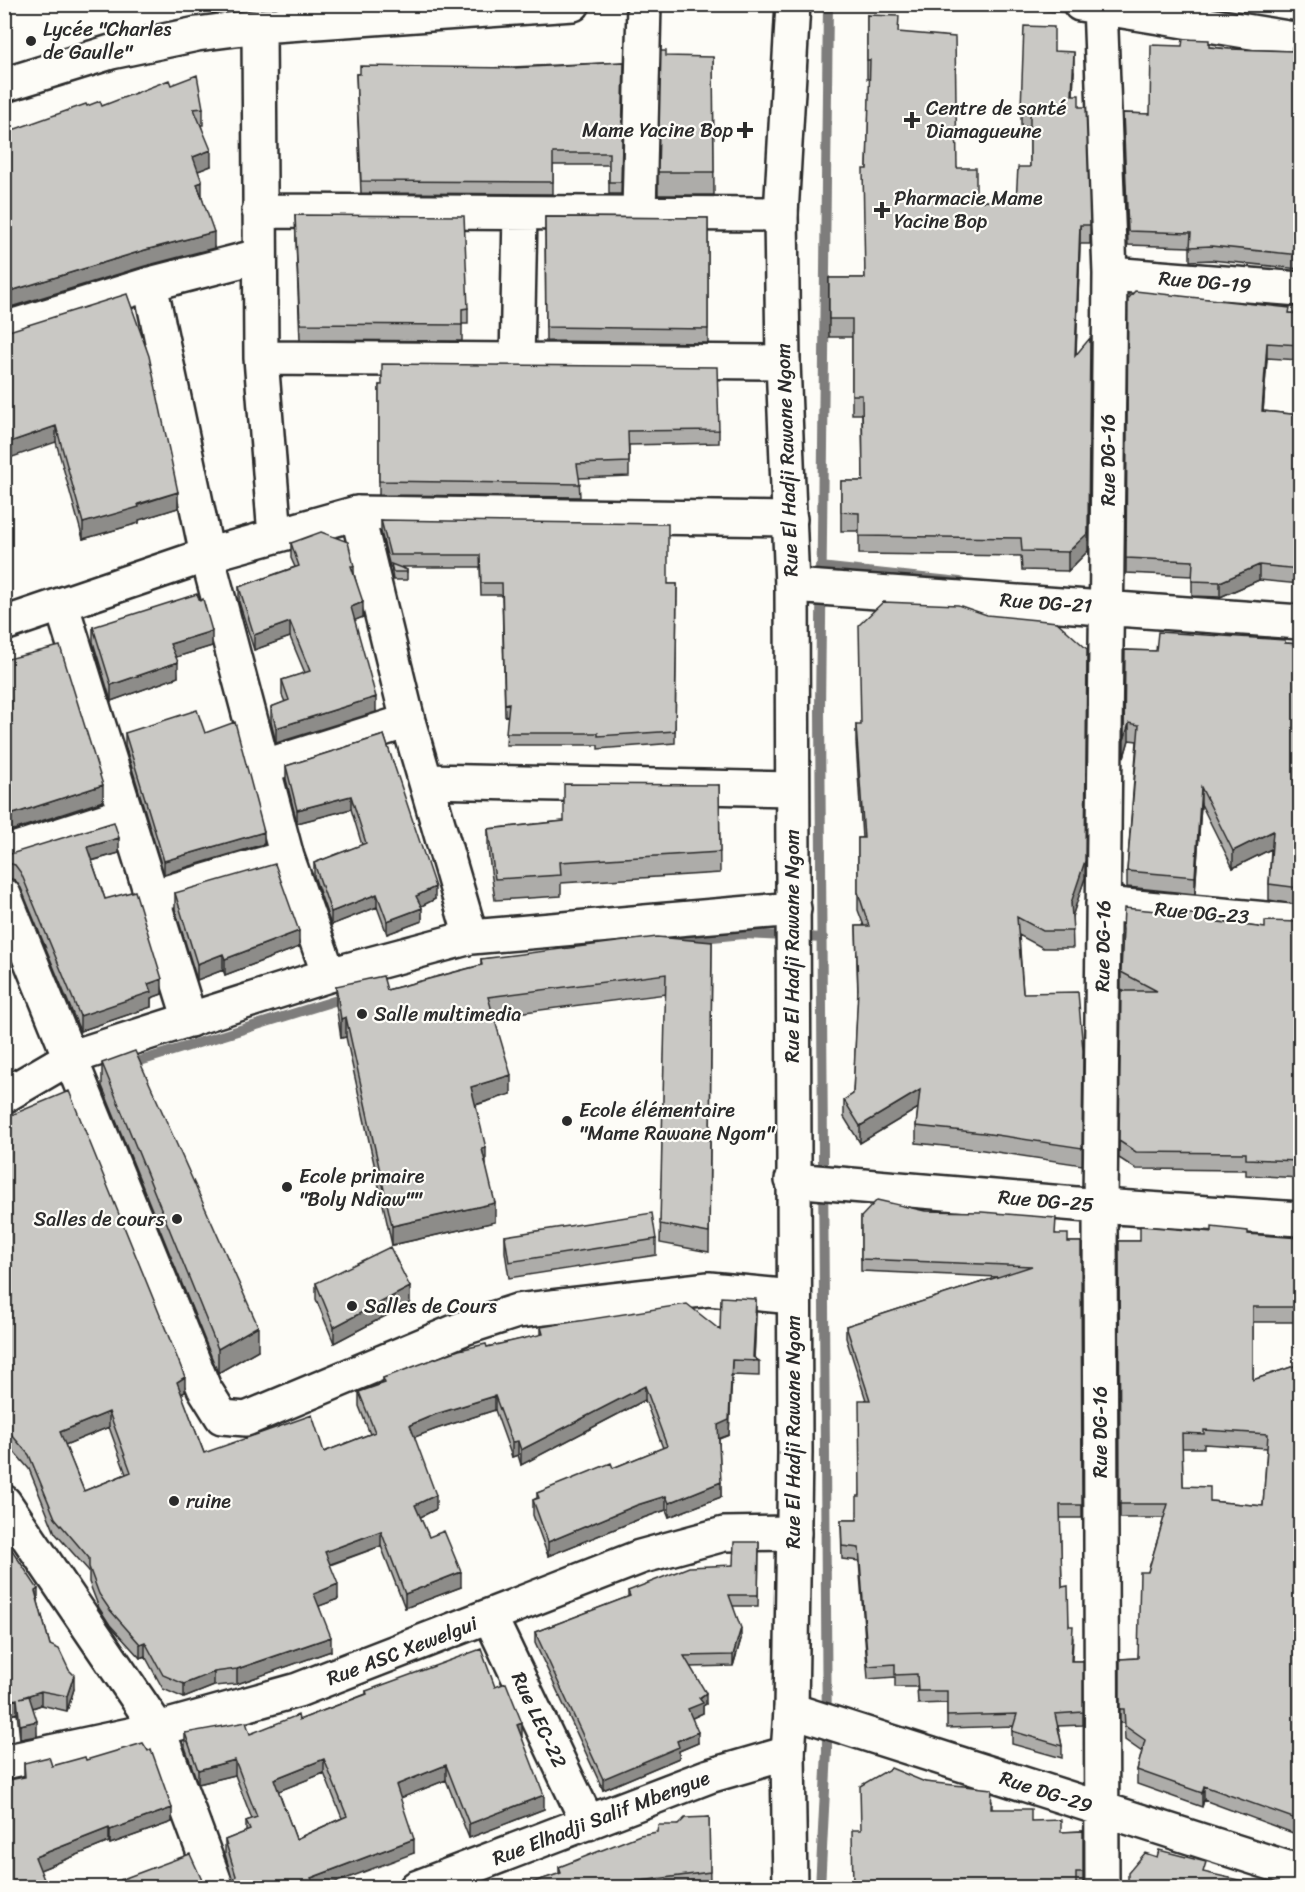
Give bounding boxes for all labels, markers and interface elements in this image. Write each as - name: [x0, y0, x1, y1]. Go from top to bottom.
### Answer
- place label: Lycée "Charles de Gaulle": [43, 12, 172, 70]
- marker: Lycée "Charles de Gaulle": [24, 34, 38, 48]
- place label: Centre de santé Diamagueune: [926, 91, 1066, 149]
- marker: Centre de santé Diamagueune: [903, 111, 921, 129]
- place label: Mame Yacine Bop: [582, 113, 733, 148]
- marker: Mame Yacine Bop: [738, 123, 752, 137]
- place label: Pharmacie Mame Yacine Bop: [894, 181, 1043, 239]
- marker: Pharmacie Mame Yacine Bop: [875, 203, 889, 217]
- street label: Rue DG-19: [1157, 261, 1253, 303]
- street label: Rue El Hadji Rawane Ngom: [765, 343, 809, 577]
- street label: Rue DG-16: [1091, 414, 1126, 506]
- street label: Rue DG-21: [999, 582, 1093, 624]
- street label: Rue El Hadji Rawane Ngom: [775, 829, 810, 1063]
- street label: Rue DG-23: [1153, 891, 1251, 935]
- street label: Rue DG-16: [1085, 900, 1121, 992]
- place label: Salle multimedia: [374, 997, 521, 1032]
- marker: Salle multimedia: [355, 1007, 369, 1021]
- place label: Ecole élémentaire "Mame Rawane Ngom": [579, 1093, 776, 1151]
- marker: Ecole élémentaire "Mame Rawane Ngom": [560, 1114, 574, 1128]
- place label: Ecole primaire "Boly Ndiaw"": [299, 1159, 425, 1217]
- street label: Rue DG-25: [997, 1179, 1095, 1223]
- marker: Ecole primaire "Boly Ndiaw"": [280, 1180, 294, 1194]
- place label: Salles de cours: [34, 1202, 166, 1237]
- marker: Salles de cours: [170, 1212, 184, 1226]
- place label: Salles de Cours: [364, 1289, 498, 1324]
- marker: Salles de Cours: [345, 1299, 359, 1313]
- street label: Rue El Hadji Rawane Ngom: [776, 1315, 811, 1549]
- street label: Rue DG-16: [1083, 1386, 1118, 1478]
- place label: ruine: [186, 1484, 231, 1519]
- marker: ruine: [167, 1494, 181, 1508]
- street label: Rue ASC Xewelgui: [321, 1606, 484, 1696]
- street label: Rue LEC-22: [501, 1666, 577, 1774]
- street label: Rue Elhadji Salif Mbengue: [487, 1760, 715, 1876]
- street label: Rue DG-29: [995, 1761, 1097, 1823]

